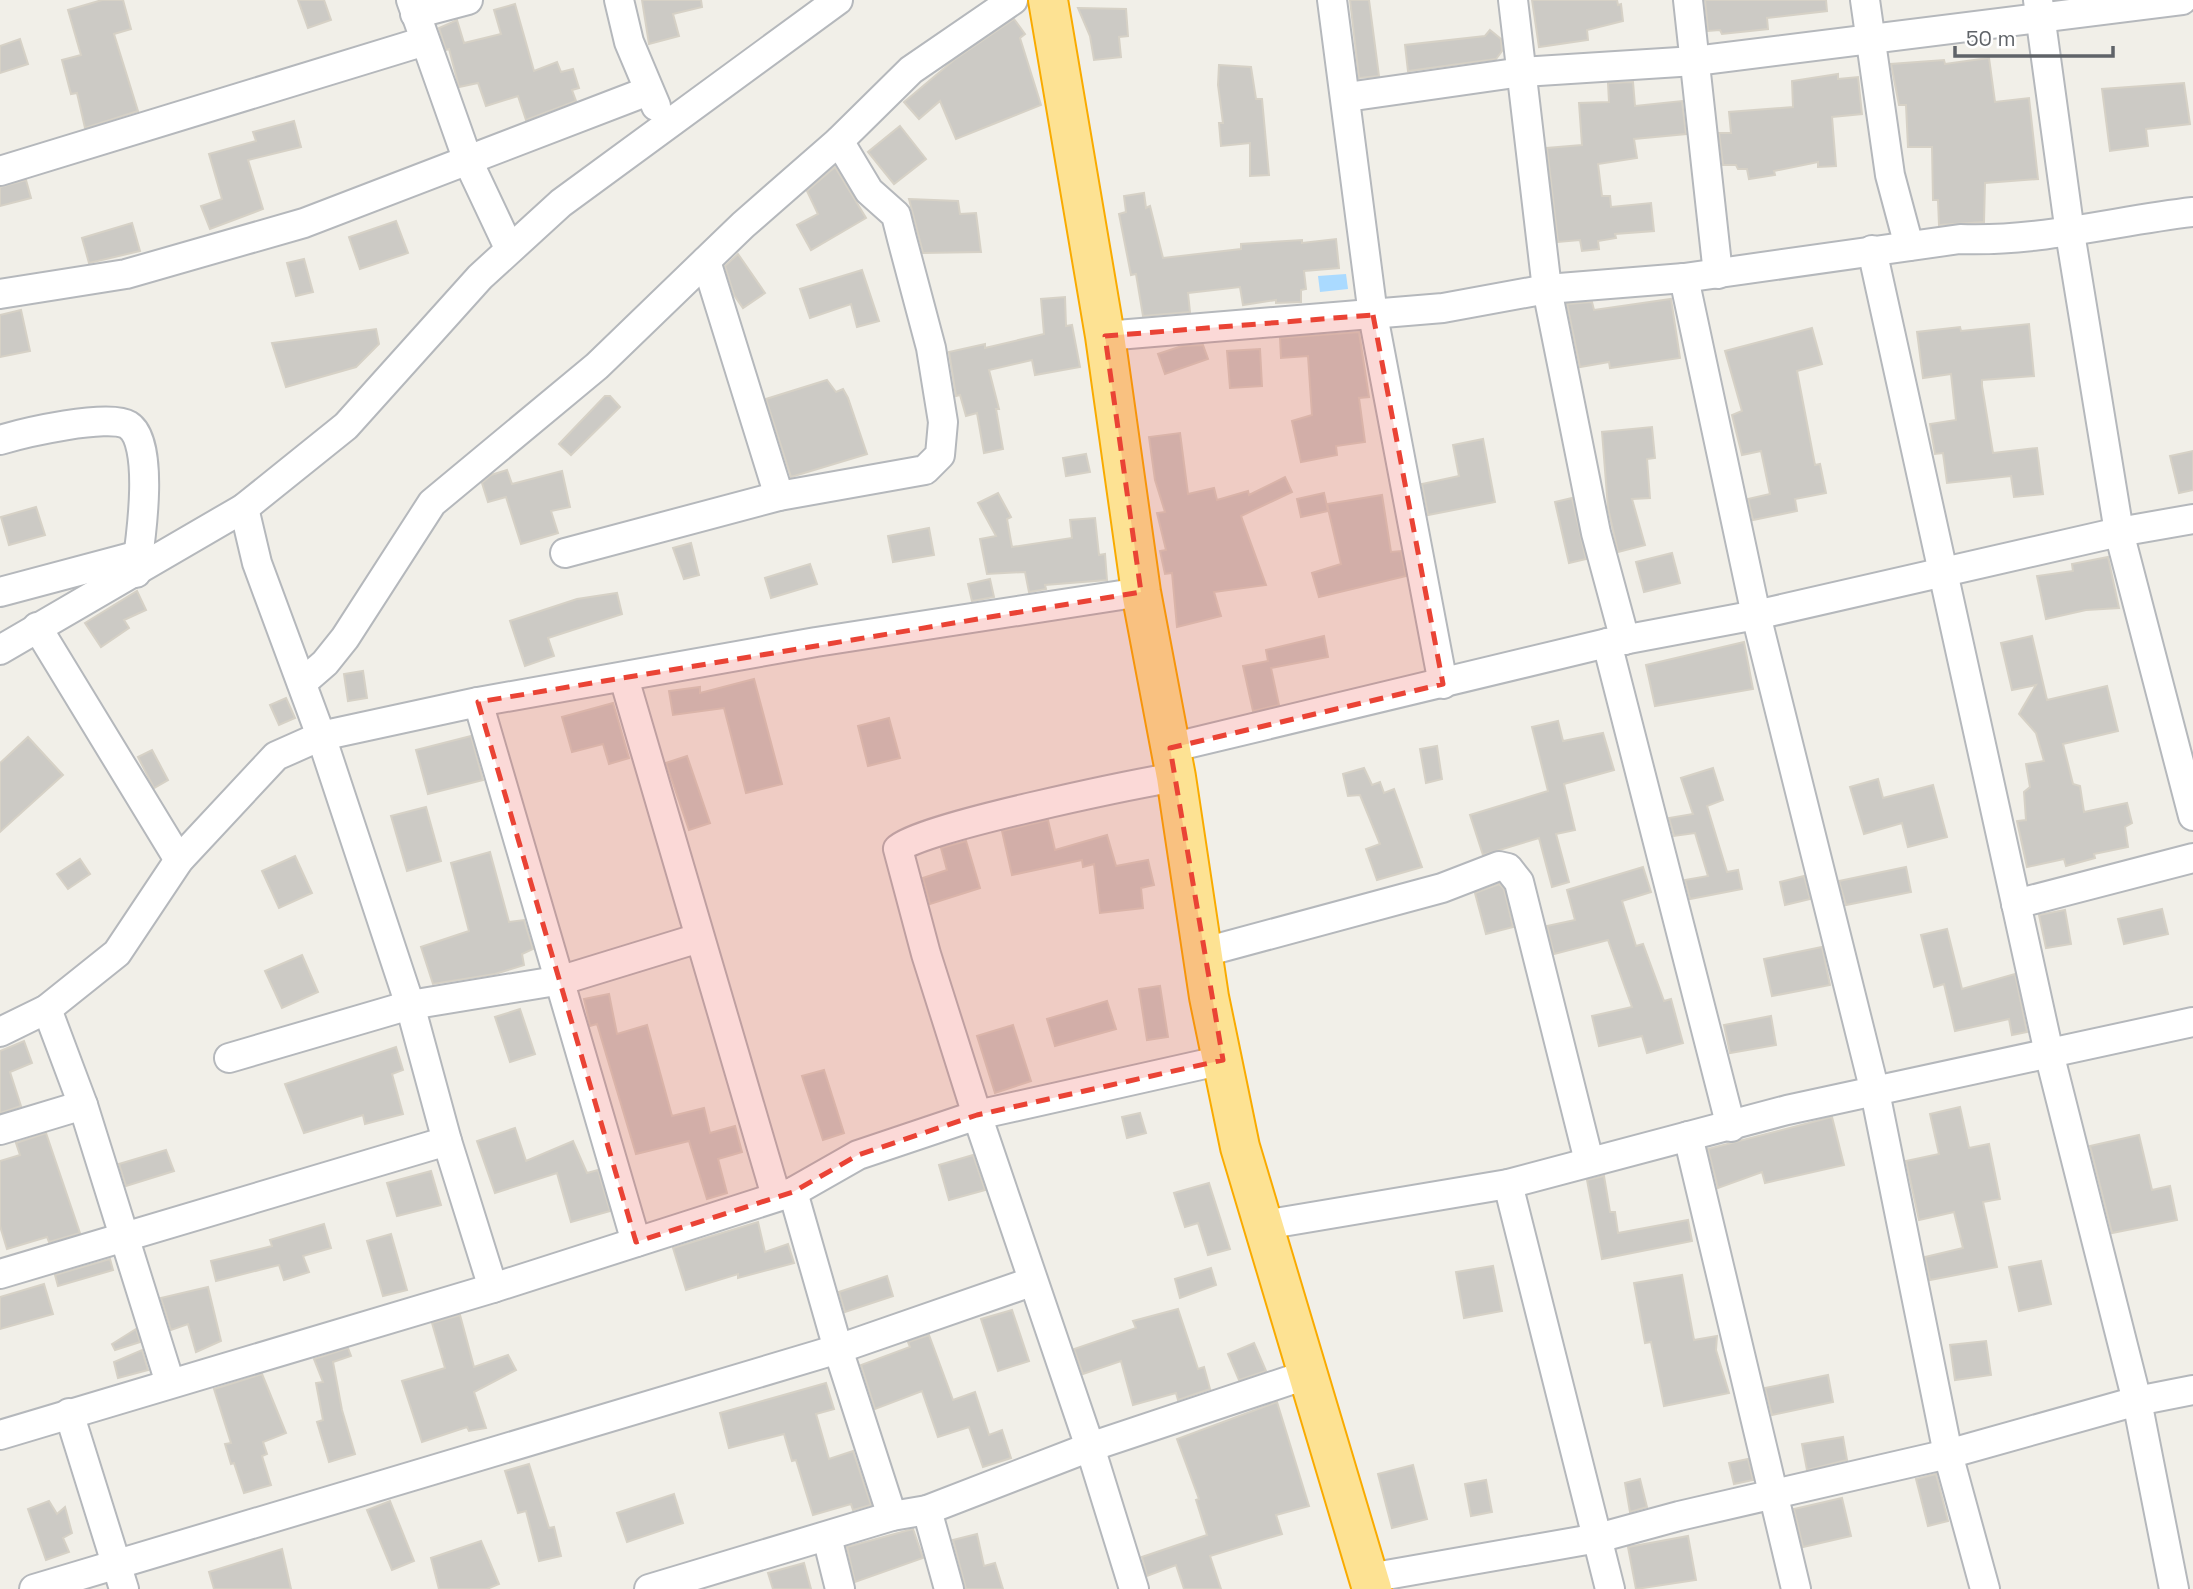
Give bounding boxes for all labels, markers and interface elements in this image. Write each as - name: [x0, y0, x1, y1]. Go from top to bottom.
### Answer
- scale bar: [1955, 14, 2112, 58]
- text: 50 m: [1966, 25, 2016, 52]

